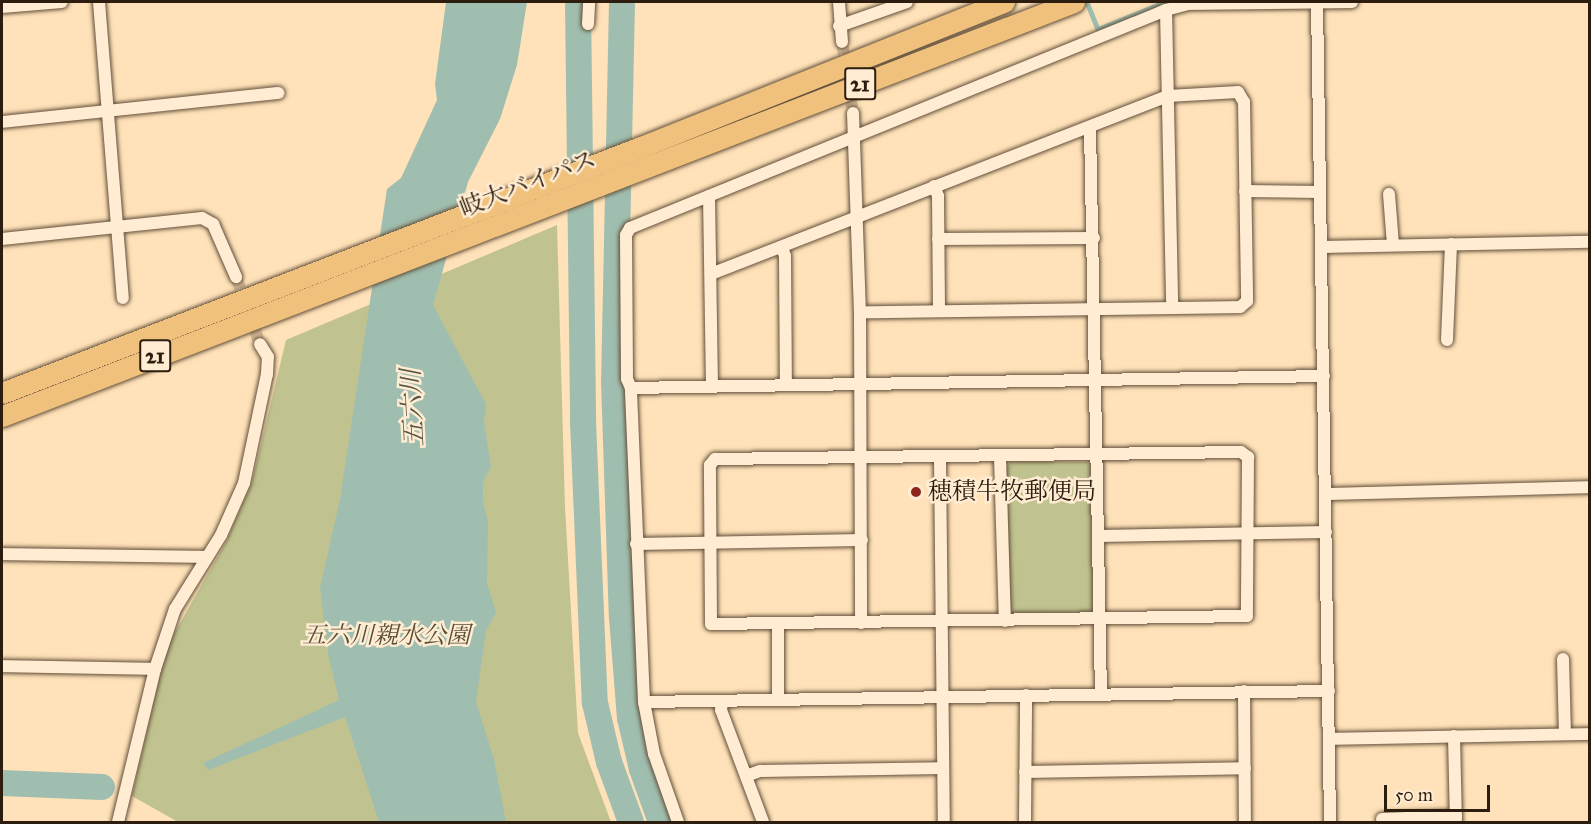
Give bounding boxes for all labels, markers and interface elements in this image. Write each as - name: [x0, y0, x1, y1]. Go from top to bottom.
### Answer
- road number: 21: [844, 65, 876, 103]
- street label: 岐大バイパス: [456, 145, 600, 223]
- road number: 21: [138, 337, 172, 375]
- water label: 五六川: [395, 368, 431, 448]
- place label: 穂積牛牧郵便局: [928, 478, 1096, 506]
- marker: 穂積牛牧郵便局: [909, 485, 923, 499]
- park label: 五六川親水公園: [302, 622, 470, 650]
- scale bar: [1387, 773, 1494, 811]
- text: 50 m: [1395, 784, 1433, 806]

